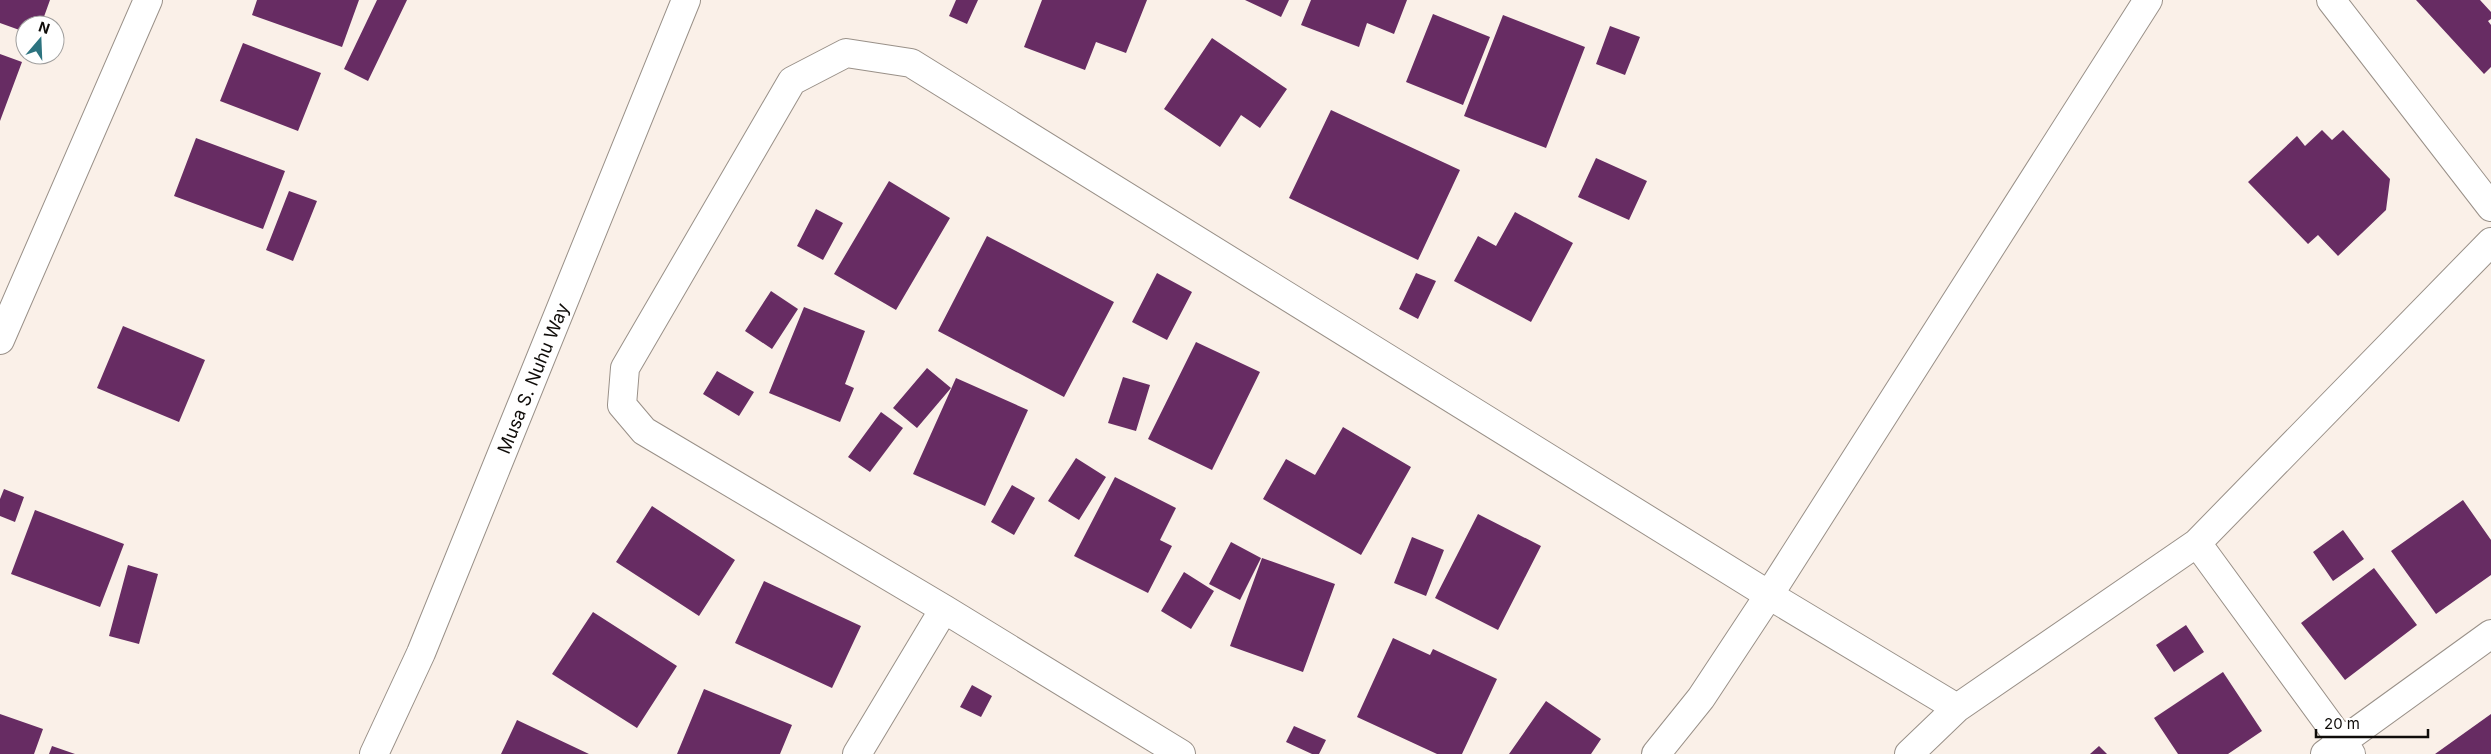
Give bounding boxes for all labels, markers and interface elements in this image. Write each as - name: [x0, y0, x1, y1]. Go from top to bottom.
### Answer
- north arrow: [15, 15, 65, 65]
- text: N: [37, 17, 52, 37]
- street label: Musa S. Nuhu Way: [493, 300, 572, 457]
- scale bar: [2316, 706, 2428, 738]
- text: 20 m: [2324, 714, 2360, 733]

